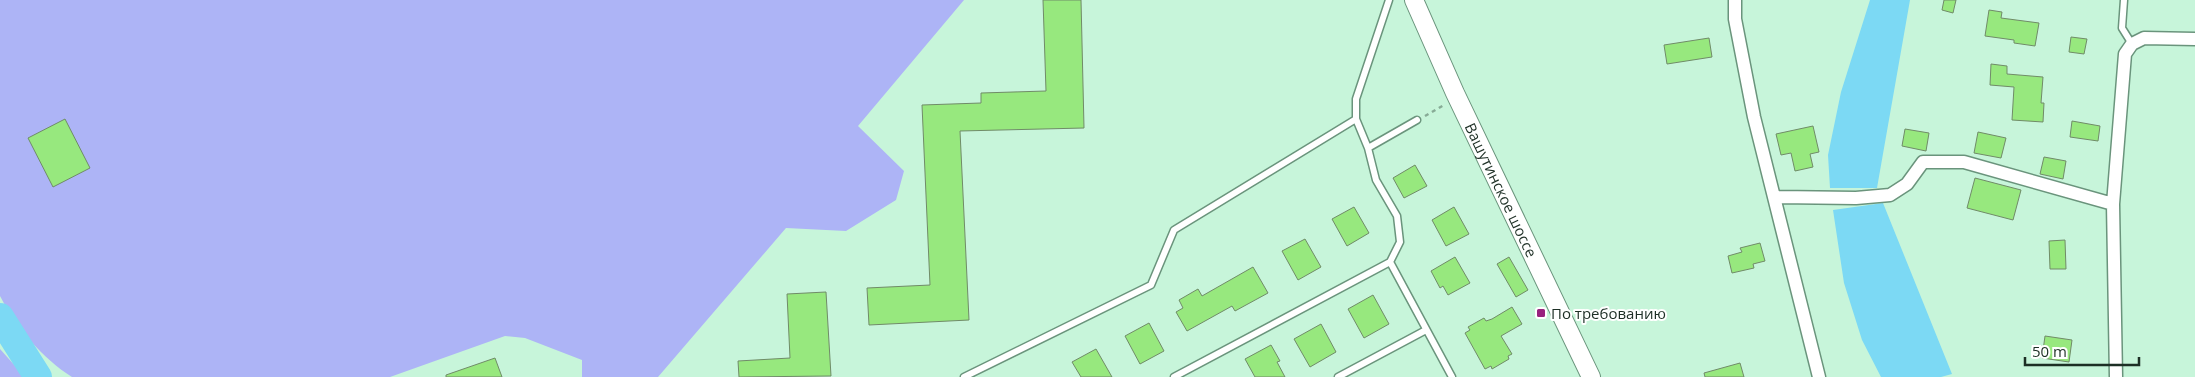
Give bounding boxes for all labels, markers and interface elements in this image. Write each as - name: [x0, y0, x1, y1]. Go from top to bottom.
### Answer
- street label: Вашутинское шоссе: [1461, 119, 1542, 260]
- place label: По требованию: [1551, 303, 1666, 323]
- marker: По требованию: [1535, 307, 1547, 319]
- scale bar: [2025, 334, 2139, 366]
- text: 50 m: [2032, 341, 2067, 361]

